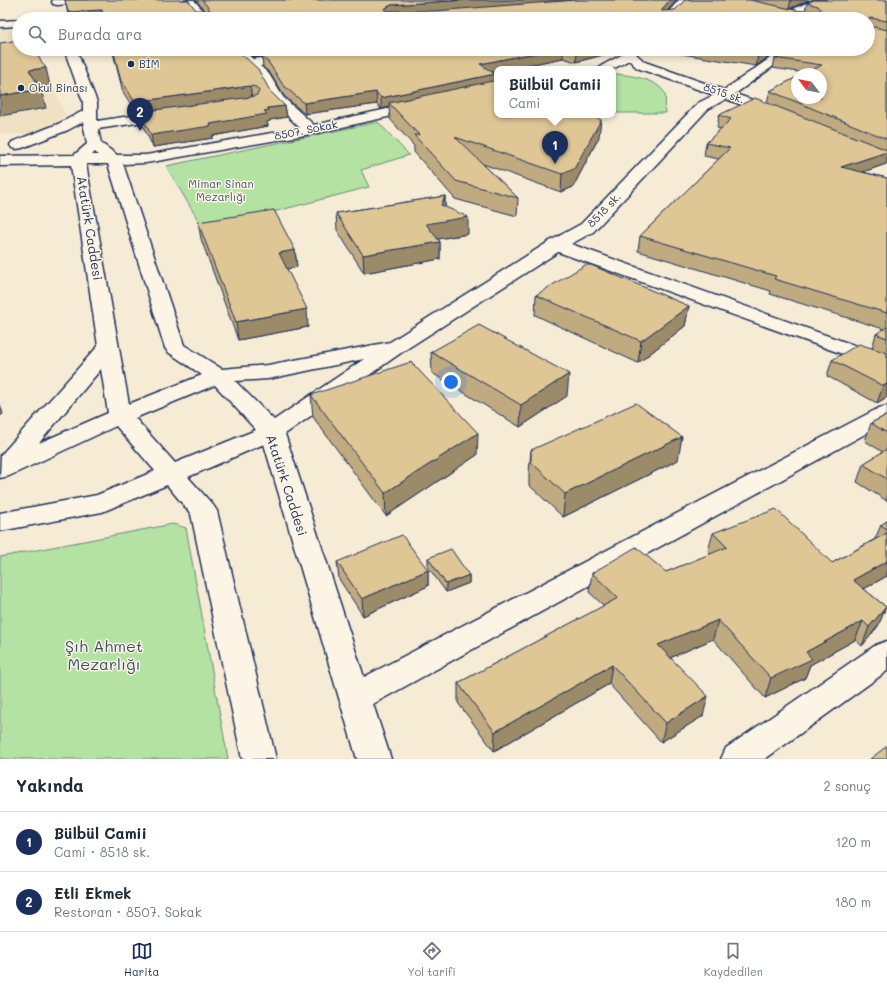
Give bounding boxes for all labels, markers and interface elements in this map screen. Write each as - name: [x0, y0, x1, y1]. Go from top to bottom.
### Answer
- search box: [12, 12, 875, 56]
- icon: search: [26, 23, 48, 45]
- text: Burada ara: [58, 24, 142, 44]
- place label: BİM: [139, 56, 159, 71]
- marker: BİM: [126, 59, 136, 69]
- popup: [494, 66, 616, 118]
- north arrow: [791, 68, 827, 104]
- text: Bülbül Camii: [509, 74, 601, 94]
- street label: 8515 sk.: [702, 79, 747, 107]
- place label: Okul Binası: [29, 80, 88, 95]
- marker: Okul Binası: [16, 83, 26, 93]
- text: Cami: [509, 94, 540, 111]
- pin: 2: [127, 98, 153, 131]
- street label: 8507. Sokak: [273, 116, 339, 143]
- pin: 1: [542, 131, 568, 164]
- street label: Atatürk Caddesi: [74, 175, 107, 281]
- park label: Mimar Sinan Mezarlığı: [188, 176, 254, 204]
- street label: 8518 sk.: [583, 189, 624, 230]
- your location: [441, 372, 461, 392]
- street label: Atatürk Caddesi: [263, 432, 312, 538]
- park label: Şıh Ahmet Mezarlığı: [65, 635, 143, 674]
- text: Yakında: [16, 774, 84, 796]
- text: 2 sonuç: [824, 777, 871, 794]
- text: Bülbül Camii: [54, 823, 147, 843]
- text: 1: [26, 833, 32, 850]
- text: 120 m: [835, 833, 871, 850]
- text: Cami · 8518 sk.: [54, 843, 150, 860]
- text: Etli Ekmek: [54, 883, 131, 903]
- text: 2: [25, 893, 33, 910]
- text: 180 m: [835, 893, 871, 910]
- text: Restoran · 8507. Sokak: [54, 903, 202, 920]
- tab: Harita: [124, 940, 159, 979]
- tab: Yol tarifi: [407, 940, 456, 979]
- tab: Kaydedilen: [704, 940, 763, 979]

